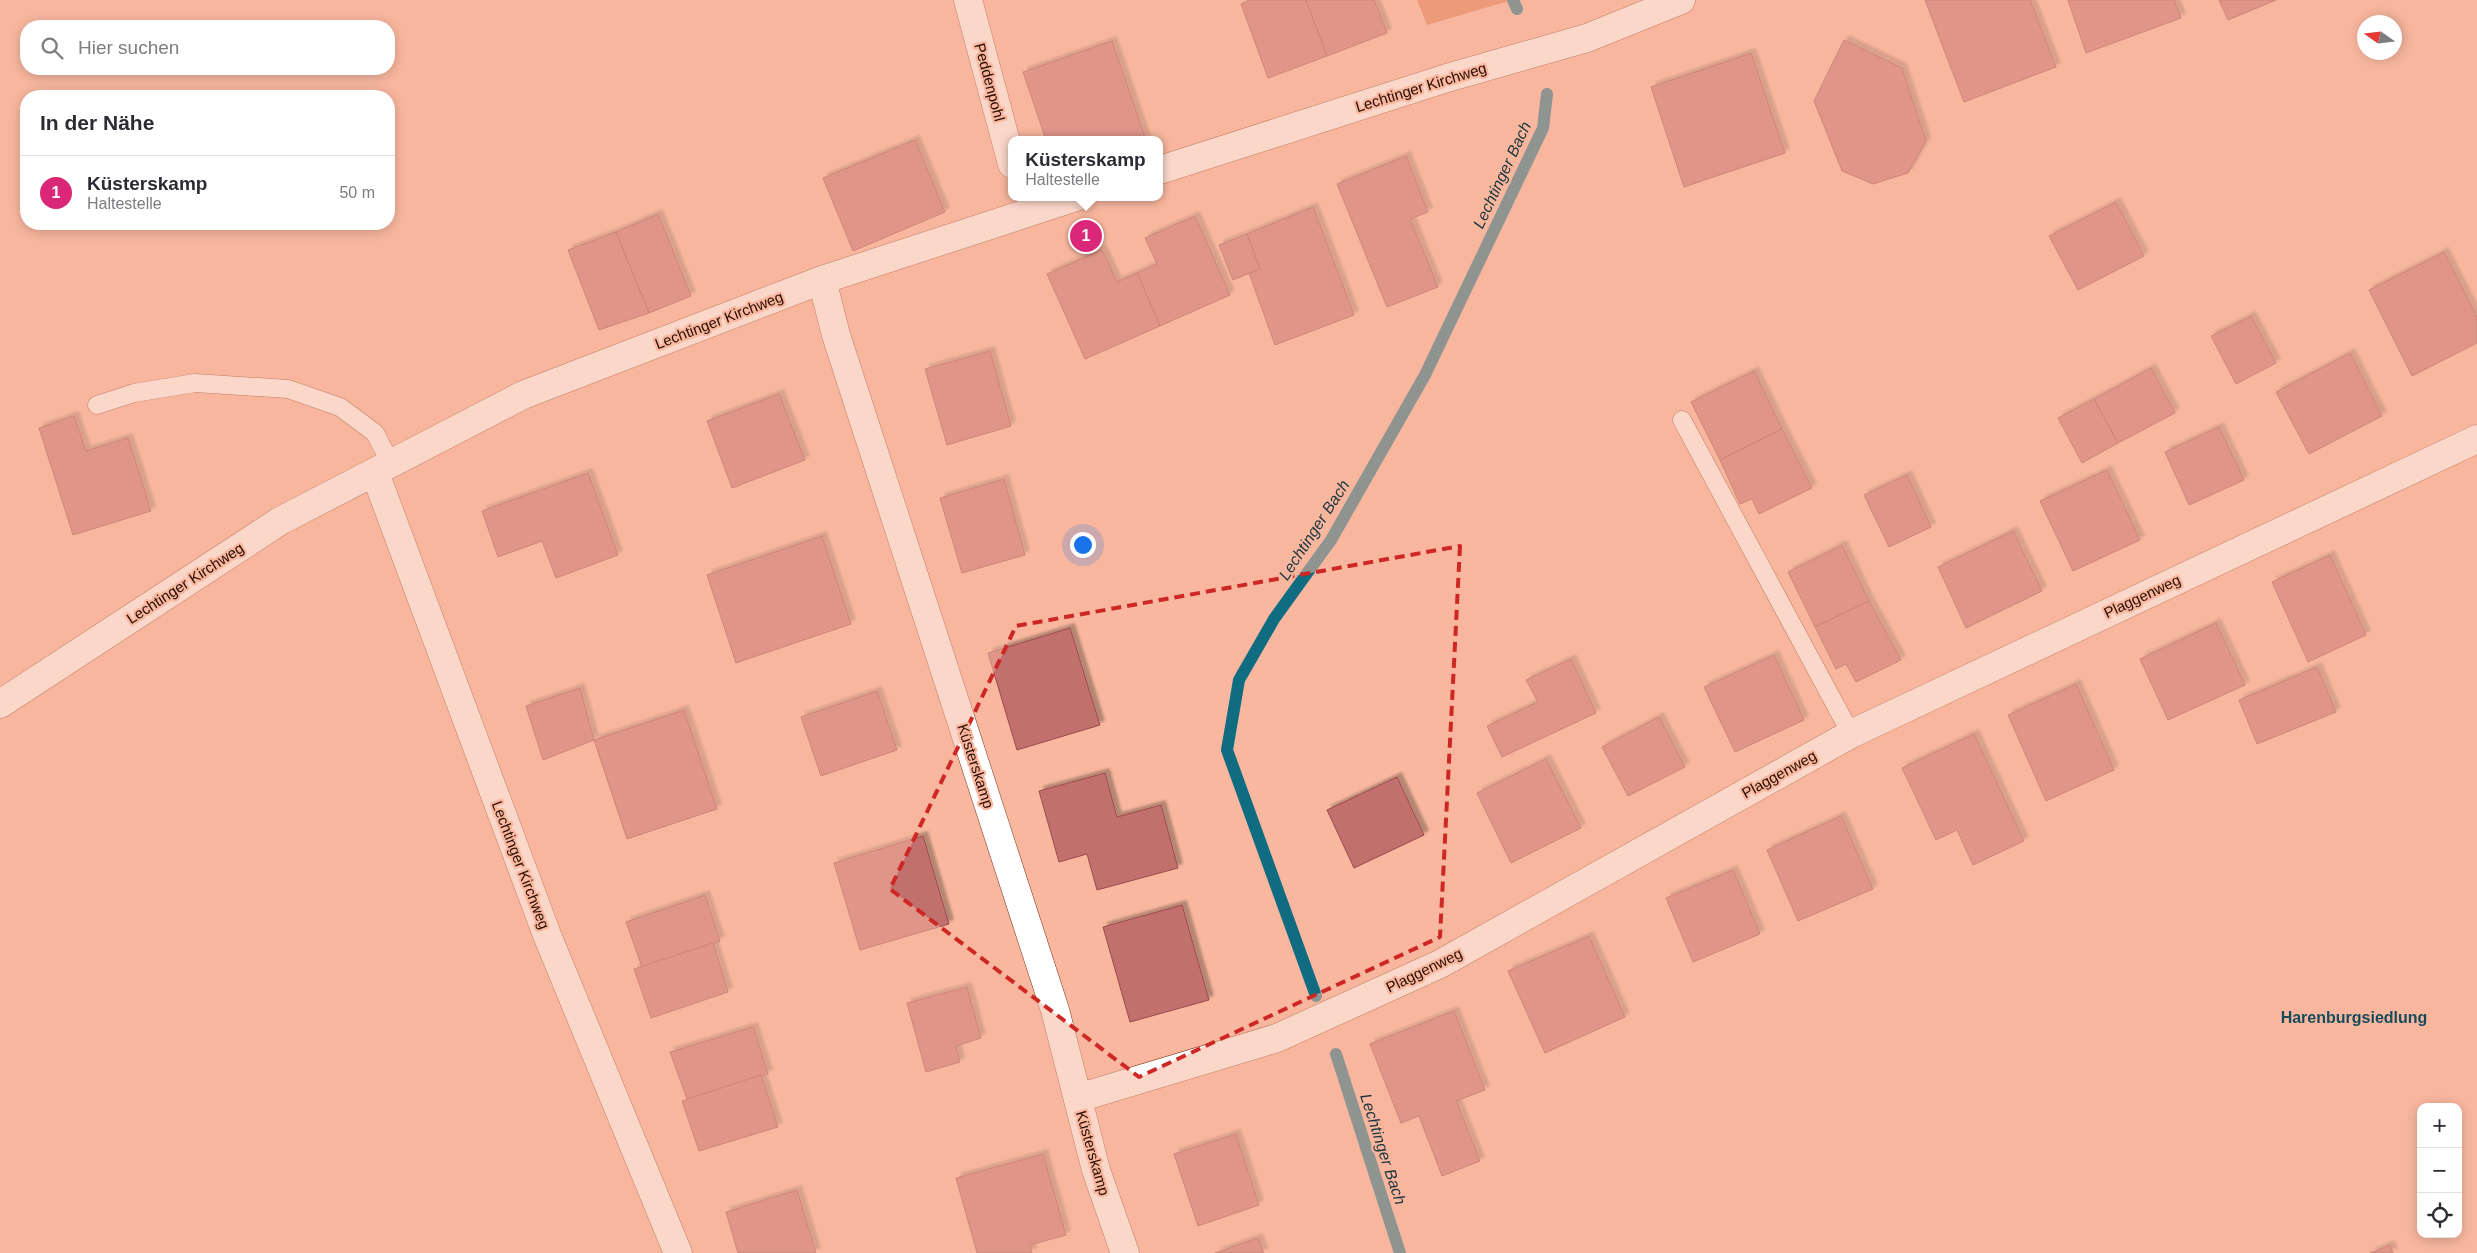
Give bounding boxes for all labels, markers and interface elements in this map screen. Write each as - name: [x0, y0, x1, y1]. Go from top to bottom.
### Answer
- north arrow: [2357, 15, 2402, 60]
- search box: [20, 20, 395, 75]
- icon: search: [38, 34, 66, 62]
- text: Hier suchen: [78, 37, 179, 58]
- street label: Peddenpohl: [971, 41, 1009, 123]
- street label: Lechtinger Kirchweg: [1354, 59, 1488, 115]
- text: In der Nähe: [40, 111, 154, 134]
- water label: Lechtinger Bach: [1470, 119, 1534, 231]
- popup: [1008, 136, 1163, 201]
- text: Küsterskamp: [1025, 149, 1146, 170]
- text: Haltestelle: [1025, 171, 1100, 188]
- text: Küsterskamp: [87, 173, 207, 194]
- text: 1: [52, 184, 60, 201]
- text: 50 m: [339, 184, 375, 201]
- text: Haltestelle: [87, 195, 162, 212]
- pin: 1: [1070, 217, 1102, 255]
- street label: Lechtinger Kirchweg: [653, 288, 785, 352]
- water label: Lechtinger Bach: [1275, 477, 1353, 583]
- your location: [1070, 532, 1096, 558]
- street label: Lechtinger Kirchweg: [123, 539, 247, 627]
- street label: Plaggenweg: [2101, 571, 2183, 621]
- street label: Küsterskamp: [954, 722, 998, 810]
- street label: Plaggenweg: [1739, 747, 1819, 801]
- street label: Lechtinger Kirchweg: [489, 799, 553, 931]
- street label: Plaggenweg: [1383, 944, 1465, 996]
- district label: Harenburgsiedlung: [2281, 1009, 2427, 1026]
- water label: Lechtinger Bach: [1357, 1091, 1409, 1207]
- map controls: [2417, 1103, 2462, 1238]
- button: +: [2417, 1103, 2462, 1148]
- street label: Küsterskamp: [1073, 1109, 1113, 1197]
- button: −: [2417, 1148, 2462, 1193]
- button: locate: [2417, 1193, 2462, 1238]

